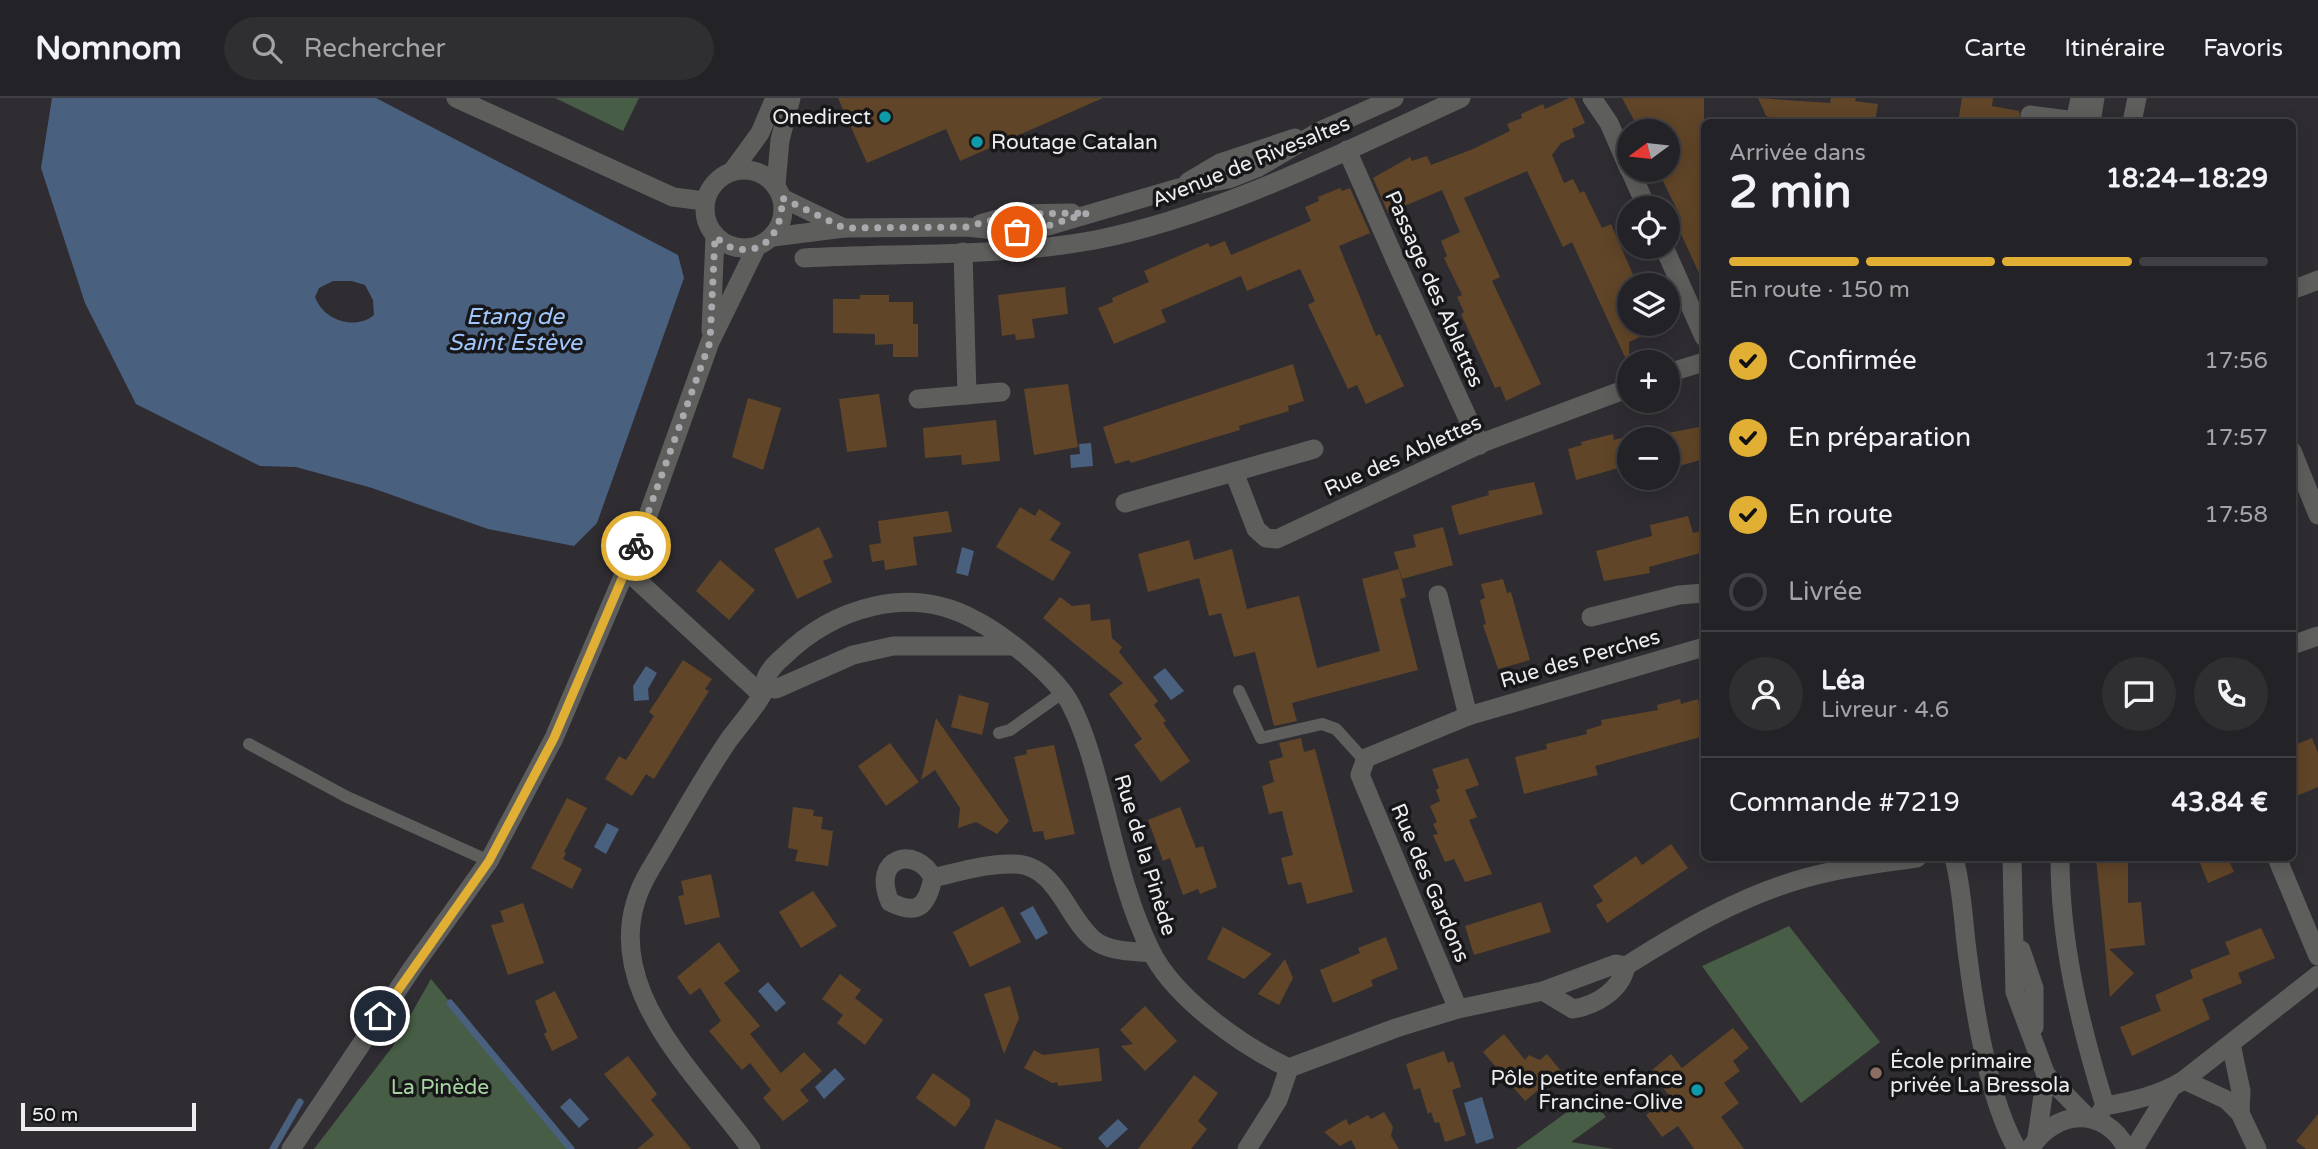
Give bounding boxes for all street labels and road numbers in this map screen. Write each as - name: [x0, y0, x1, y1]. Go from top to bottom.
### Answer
- street label: Avenue de Rivesaltes: [1148, 111, 1354, 213]
- street label: Passage des Ablettes: [1379, 187, 1489, 391]
- street label: Rue des Ablettes: [1320, 410, 1486, 502]
- street label: Rue des Perches: [1497, 624, 1663, 694]
- street label: Rue de la Pinède: [1109, 771, 1181, 939]
- street label: Rue des Gardons: [1385, 800, 1475, 966]

